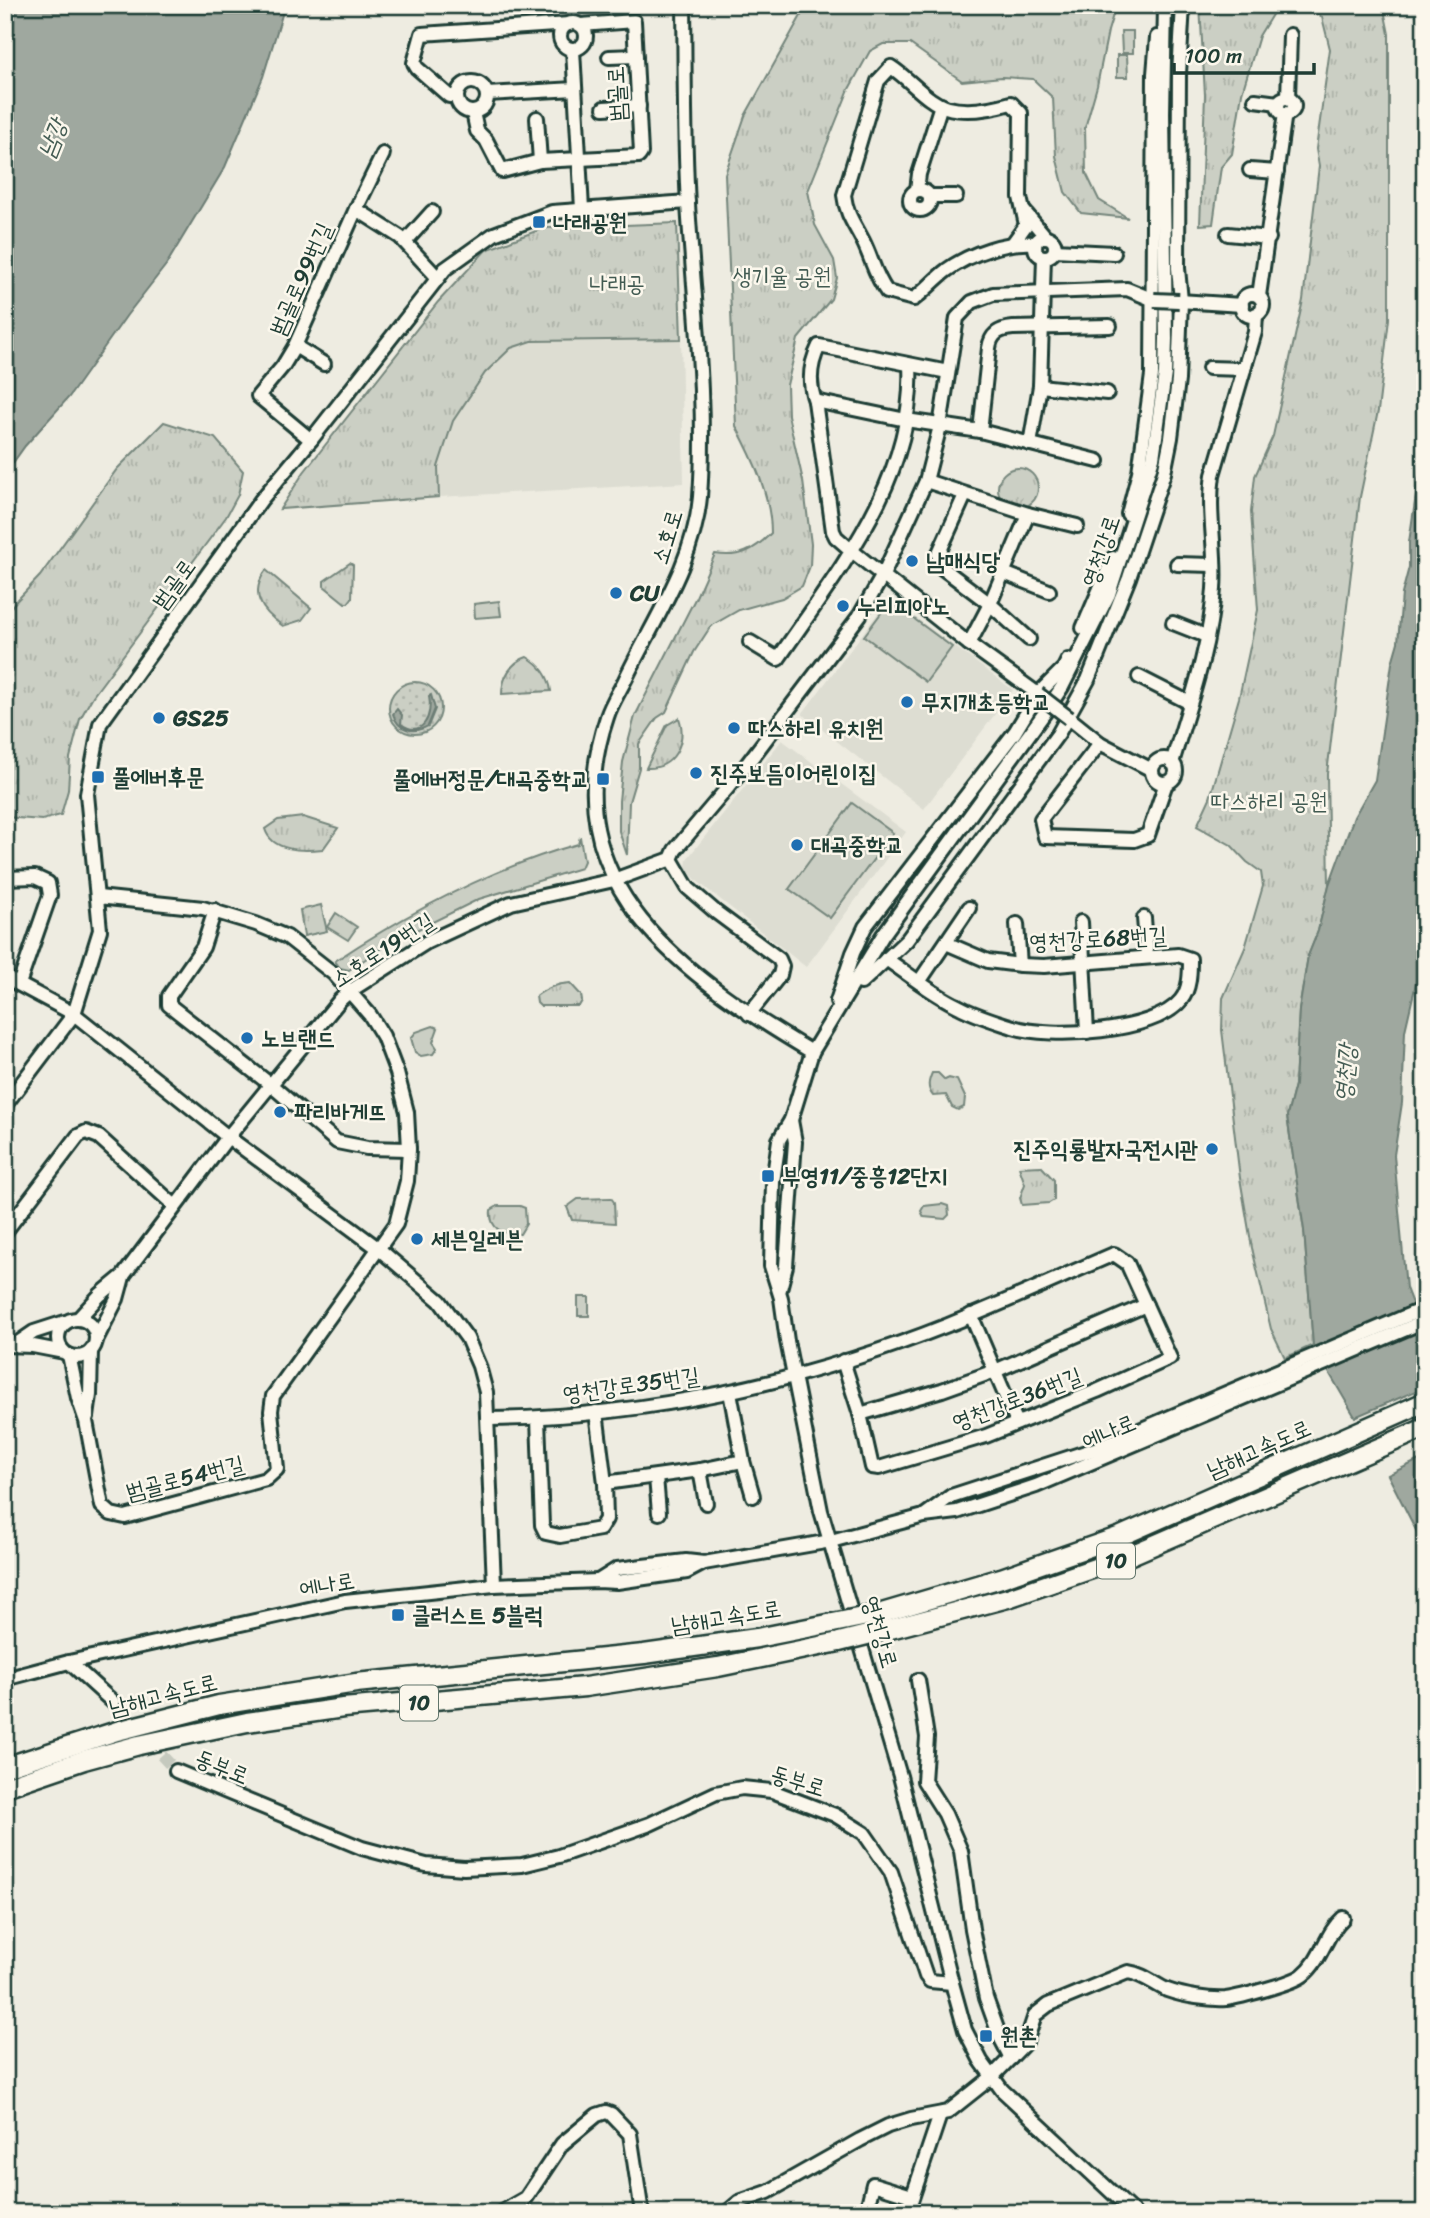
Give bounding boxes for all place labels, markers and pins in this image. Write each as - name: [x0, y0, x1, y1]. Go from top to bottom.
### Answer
- place label: 나래공원: [553, 202, 627, 243]
- marker: 나래공원: [531, 214, 547, 230]
- place label: 남매식당: [926, 541, 1001, 582]
- marker: 남매식당: [904, 553, 920, 569]
- place label: CU: [629, 573, 660, 614]
- marker: CU: [608, 585, 624, 601]
- place label: 누리피아노: [857, 586, 950, 627]
- marker: 누리피아노: [835, 598, 851, 614]
- place label: 무지개초등학교: [921, 682, 1051, 723]
- marker: 무지개초등학교: [899, 694, 915, 710]
- place label: GS25: [172, 698, 229, 739]
- place label: 따스하리 유치원: [748, 708, 884, 749]
- marker: GS25: [151, 710, 167, 726]
- marker: 따스하리 유치원: [726, 720, 742, 736]
- place label: 진주보듬이어린이집: [710, 753, 877, 794]
- place label: 풀에버후문: [112, 757, 205, 798]
- place label: 풀에버정문/대곡중학교: [393, 759, 589, 800]
- marker: 진주보듬이어린이집: [688, 765, 704, 781]
- marker: 풀에버후문: [90, 769, 106, 785]
- marker: 풀에버정문/대곡중학교: [595, 771, 611, 787]
- place label: 대곡중학교: [811, 825, 904, 866]
- marker: 대곡중학교: [789, 837, 805, 853]
- place label: 노브랜드: [261, 1018, 335, 1059]
- marker: 노브랜드: [239, 1030, 255, 1046]
- place label: 파리바게뜨: [294, 1092, 387, 1133]
- marker: 파리바게뜨: [272, 1104, 288, 1120]
- place label: 진주익룡발자국전시관: [1013, 1129, 1198, 1170]
- marker: 진주익룡발자국전시관: [1204, 1141, 1220, 1157]
- place label: 부영11/중흥12단지: [782, 1156, 947, 1197]
- marker: 부영11/중흥12단지: [760, 1168, 776, 1184]
- place label: 세븐일레븐: [431, 1219, 524, 1260]
- marker: 세븐일레븐: [409, 1231, 425, 1247]
- place label: 클러스트 5블럭: [412, 1595, 543, 1636]
- marker: 클러스트 5블럭: [390, 1607, 406, 1623]
- place label: 원촌: [1000, 2016, 1037, 2057]
- marker: 원촌: [978, 2028, 994, 2044]

